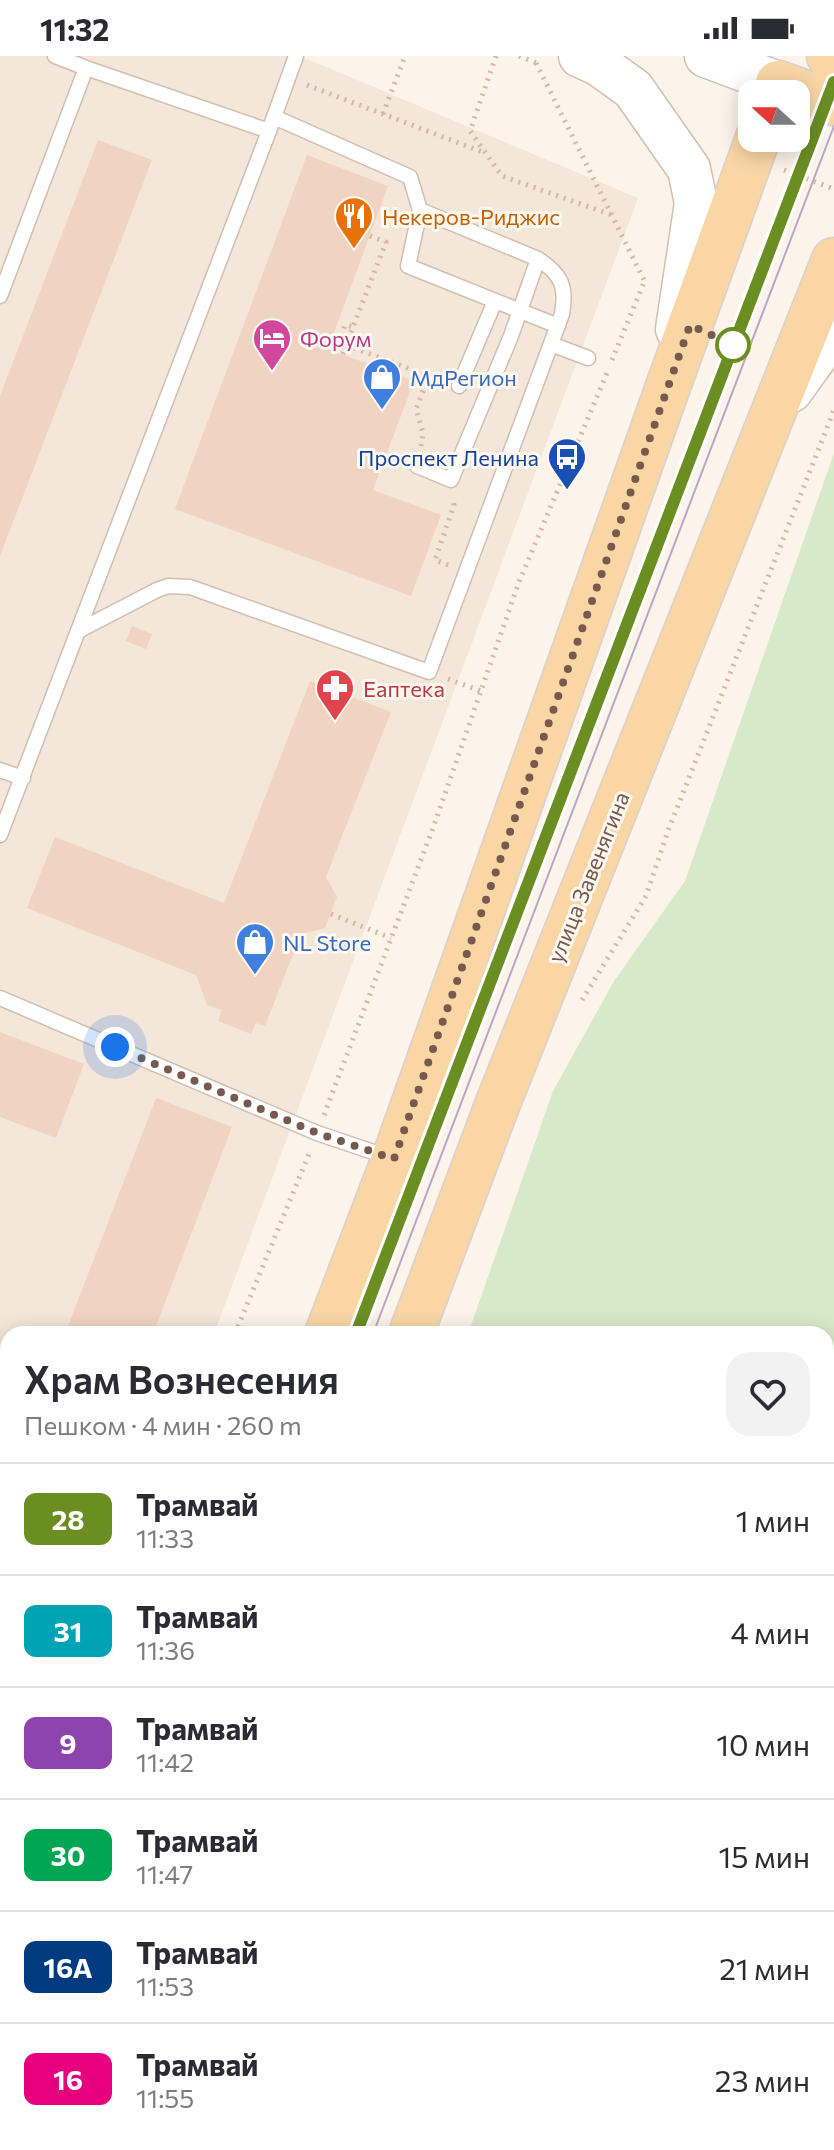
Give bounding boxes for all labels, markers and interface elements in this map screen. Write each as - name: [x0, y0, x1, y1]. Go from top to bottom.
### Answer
- text: 11:32: [40, 10, 109, 47]
- north arrow: [738, 80, 810, 152]
- map controls: [738, 80, 810, 152]
- restaurant icon: Некеров-Риджис: [333, 195, 375, 250]
- place label: Некеров-Риджис: [382, 203, 560, 230]
- hotel icon: Форум: [251, 317, 293, 372]
- place label: Форум: [300, 325, 371, 352]
- unlabelled marker: [716, 328, 750, 362]
- shop icon: МдРегион: [361, 356, 403, 411]
- place label: МдРегион: [410, 364, 517, 391]
- bus stop icon: Проспект Ленина: [546, 436, 588, 491]
- place label: Проспект Ленина: [358, 444, 539, 471]
- pharmacy icon: Еаптека: [314, 667, 356, 722]
- place label: Еаптека: [363, 675, 445, 702]
- street label: улица Завенягина: [541, 788, 635, 966]
- shop icon: NL Store: [234, 921, 276, 976]
- place label: NL Store: [283, 929, 371, 956]
- your location: [95, 1027, 135, 1067]
- button: heart: [726, 1352, 810, 1436]
- text: Храм Вознесения: [24, 1355, 339, 1402]
- text: Пешком · 4 мин · 260 m: [24, 1409, 302, 1440]
- text: Трамвай: [136, 1485, 259, 1522]
- text: 1 мин: [736, 1501, 810, 1538]
- text: 28: [51, 1502, 85, 1536]
- text: 11:33: [136, 1522, 194, 1553]
- text: Трамвай: [136, 1597, 259, 1634]
- text: 4 мин: [731, 1613, 810, 1650]
- text: 31: [54, 1614, 82, 1648]
- text: 11:36: [136, 1634, 195, 1665]
- text: Трамвай: [136, 1709, 259, 1746]
- text: 10 мин: [716, 1725, 810, 1762]
- text: 9: [59, 1726, 77, 1760]
- text: 11:42: [136, 1746, 194, 1777]
- text: Трамвай: [136, 1821, 259, 1858]
- text: 15 мин: [719, 1837, 810, 1874]
- text: 30: [51, 1838, 85, 1872]
- text: 11:47: [136, 1858, 193, 1889]
- text: Трамвай: [136, 1933, 259, 1970]
- text: 21 мин: [719, 1949, 810, 1986]
- text: 16А: [43, 1950, 93, 1984]
- text: 11:53: [136, 1970, 194, 2001]
- text: Трамвай: [136, 2045, 259, 2082]
- text: 23 мин: [715, 2061, 810, 2098]
- text: 16: [53, 2062, 83, 2096]
- text: 11:55: [136, 2082, 194, 2113]

